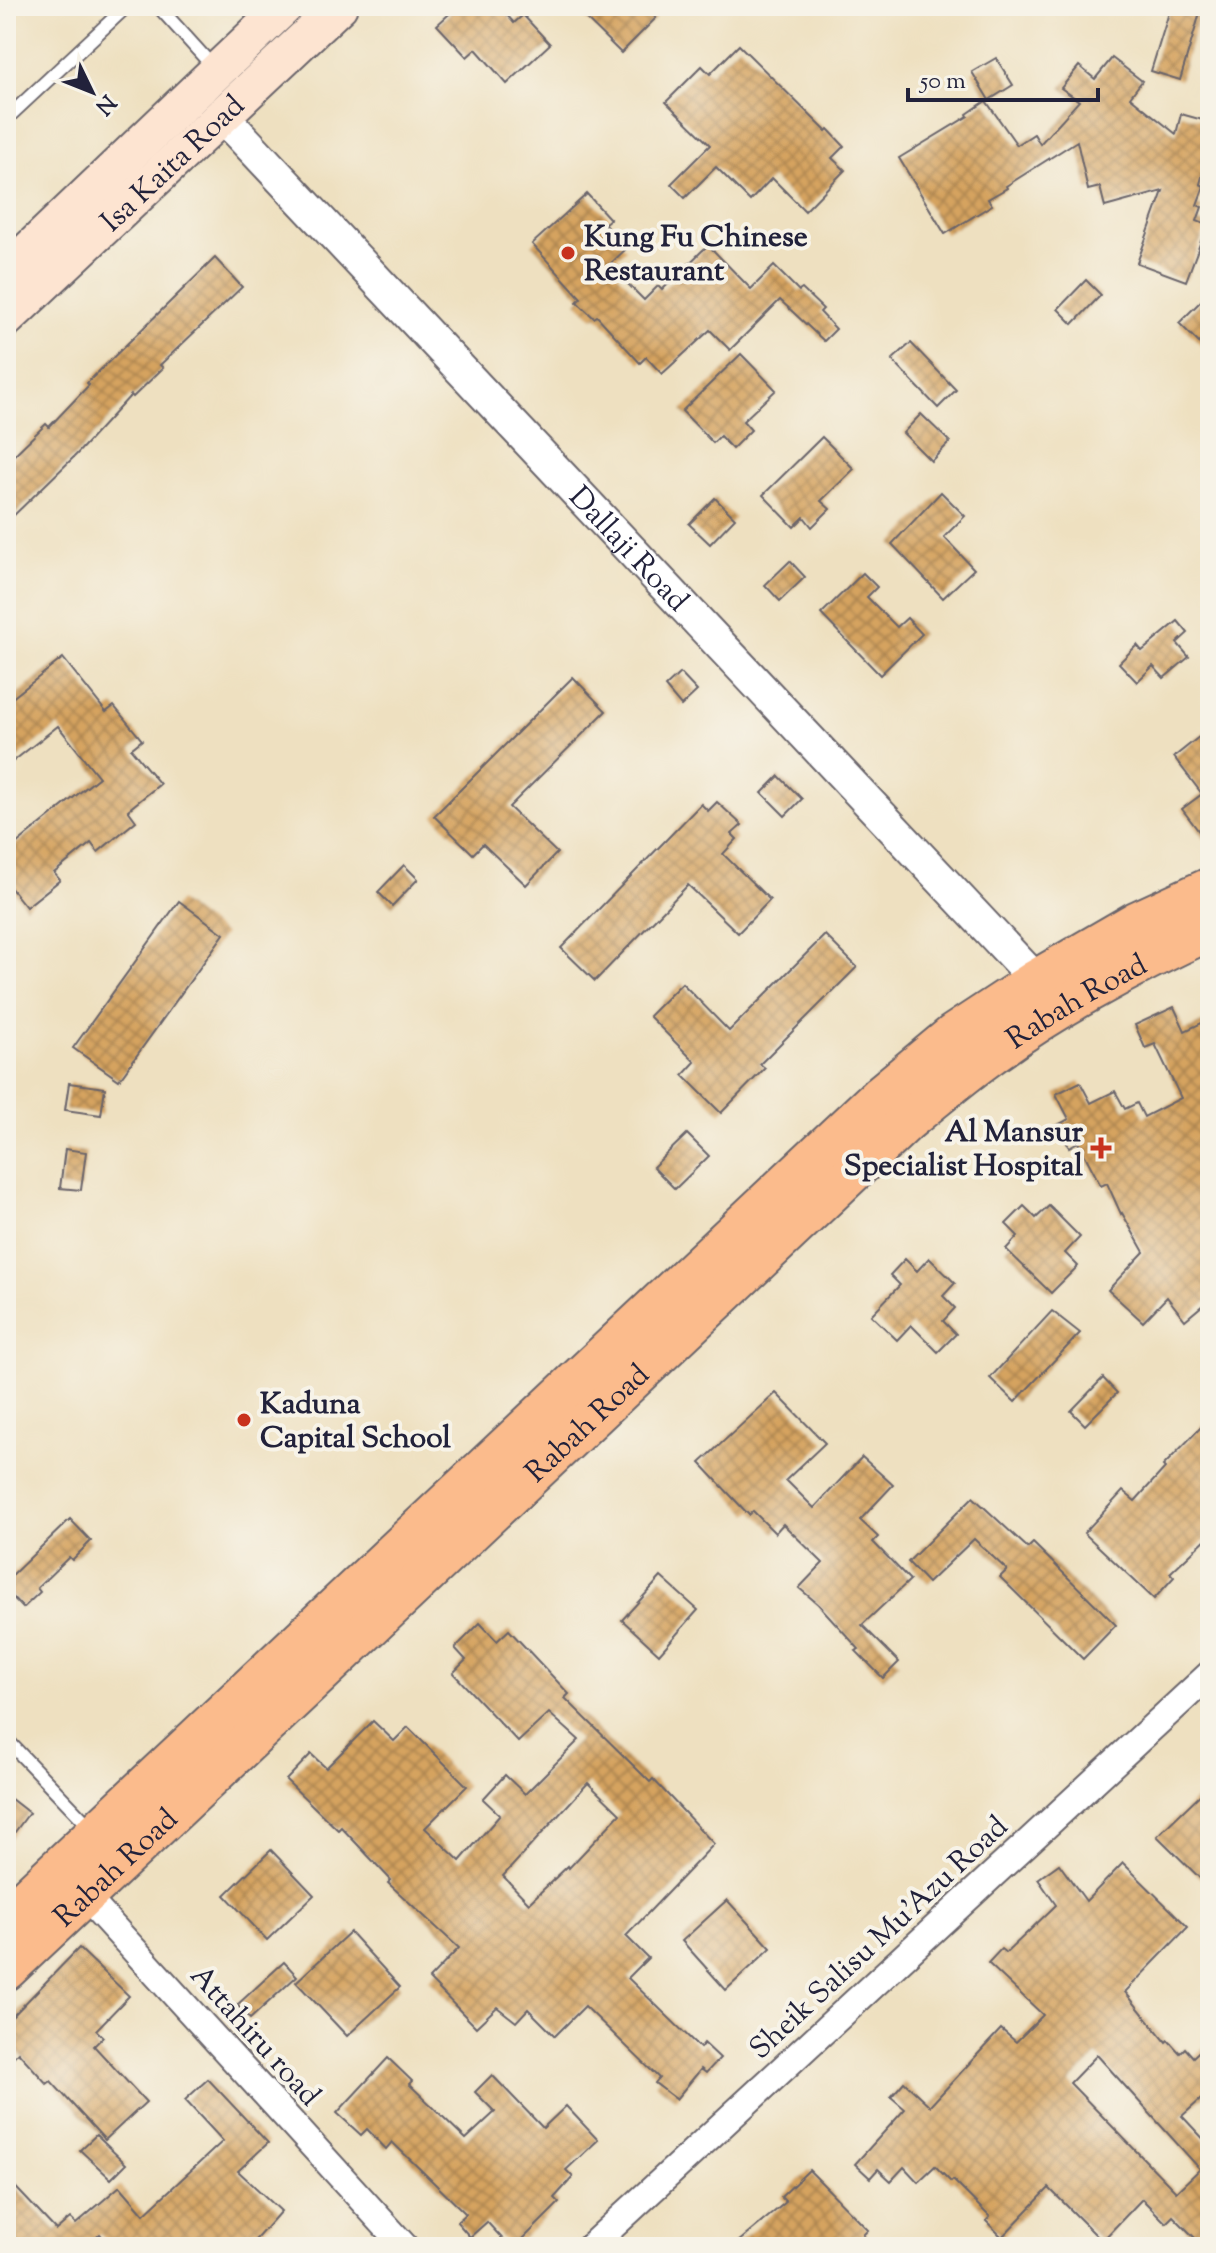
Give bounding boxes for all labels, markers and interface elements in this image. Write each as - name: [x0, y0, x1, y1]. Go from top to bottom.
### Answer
- north arrow: [52, 52, 132, 132]
- scale bar: [908, 52, 1098, 102]
- text: 50 m: [918, 65, 966, 99]
- text: N: [86, 86, 122, 121]
- street label: Isa Kaita Road: [92, 86, 256, 243]
- place label: Kung Fu Chinese Restaurant: [584, 217, 808, 294]
- marker: Kung Fu Chinese Restaurant: [559, 244, 577, 262]
- street label: Dallaji Road: [557, 478, 698, 623]
- street label: Rabah Road: [999, 945, 1155, 1061]
- place label: Al Mansur Specialist Hospital: [844, 1112, 1084, 1189]
- marker: Al Mansur Specialist Hospital: [1090, 1137, 1112, 1159]
- street label: Rabah Road: [517, 1355, 660, 1494]
- place label: Kaduna Capital School: [260, 1384, 451, 1461]
- marker: Kaduna Capital School: [235, 1411, 253, 1429]
- street label: Rabah Road: [45, 1800, 189, 1938]
- street label: Sheik Salisu Mu'Azu Road: [741, 1807, 1019, 2071]
- street label: Attahiru road: [179, 1956, 329, 2117]

